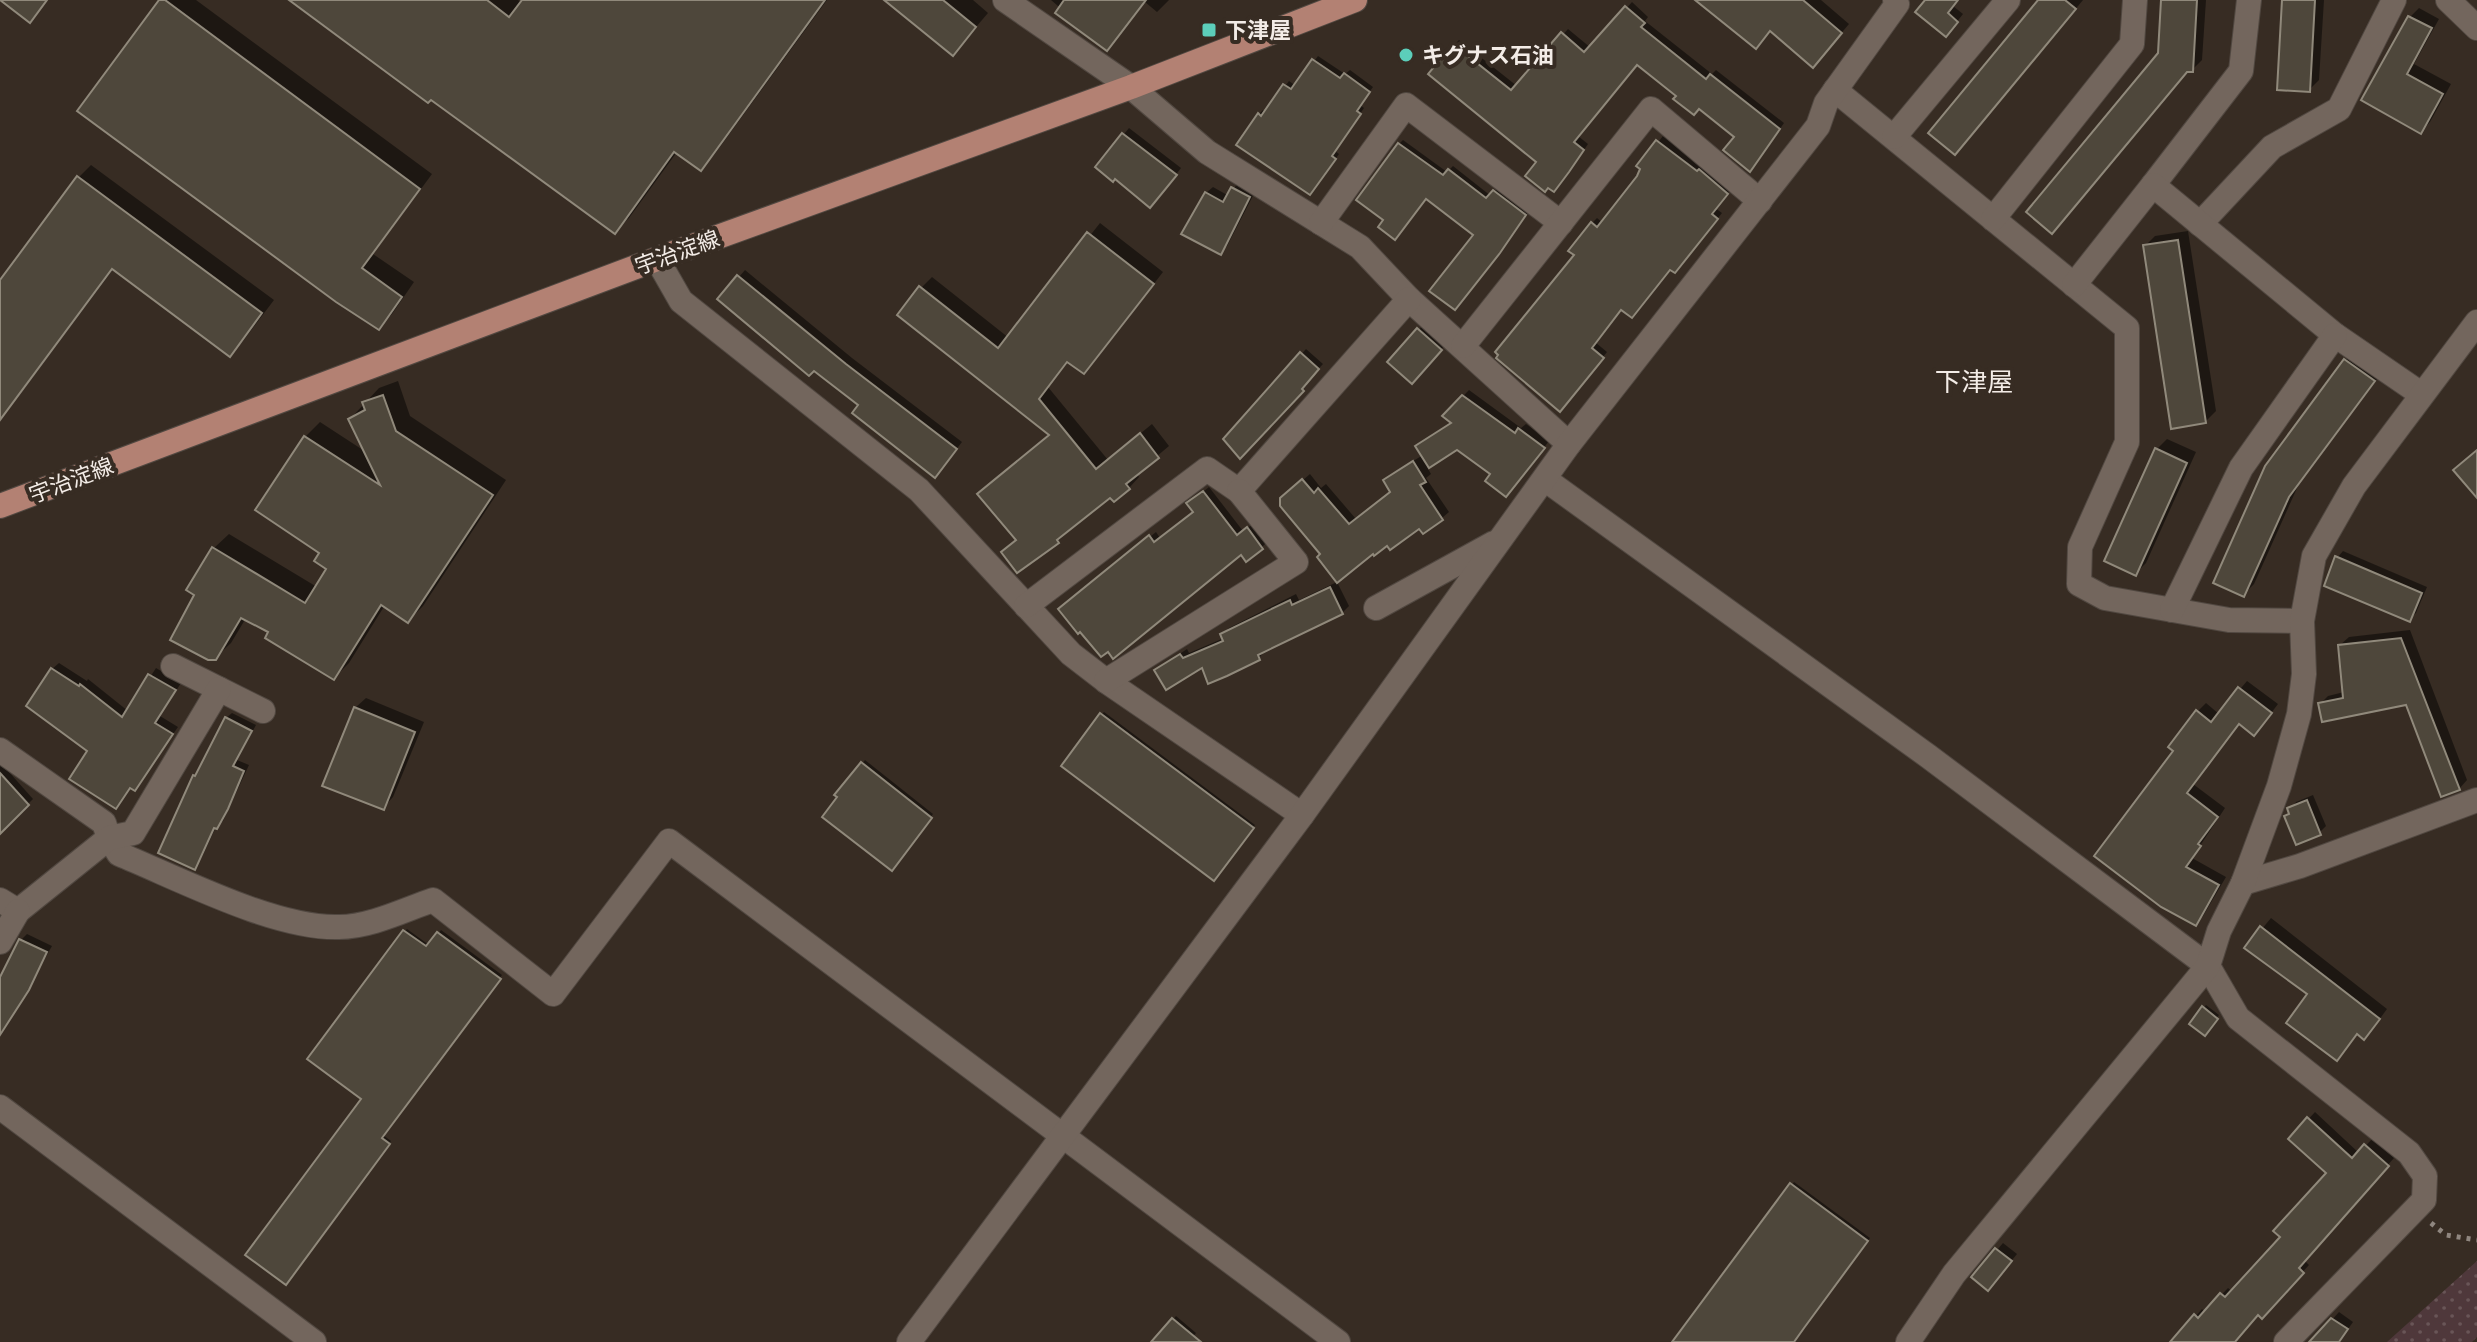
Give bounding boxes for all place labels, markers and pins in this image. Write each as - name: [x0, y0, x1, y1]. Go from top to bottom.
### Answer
- place label: 下津屋: [1225, 12, 1291, 44]
- marker: 下津屋: [1200, 21, 1218, 39]
- place label: キグナス石油: [1422, 37, 1554, 69]
- marker: キグナス石油: [1397, 46, 1415, 64]

